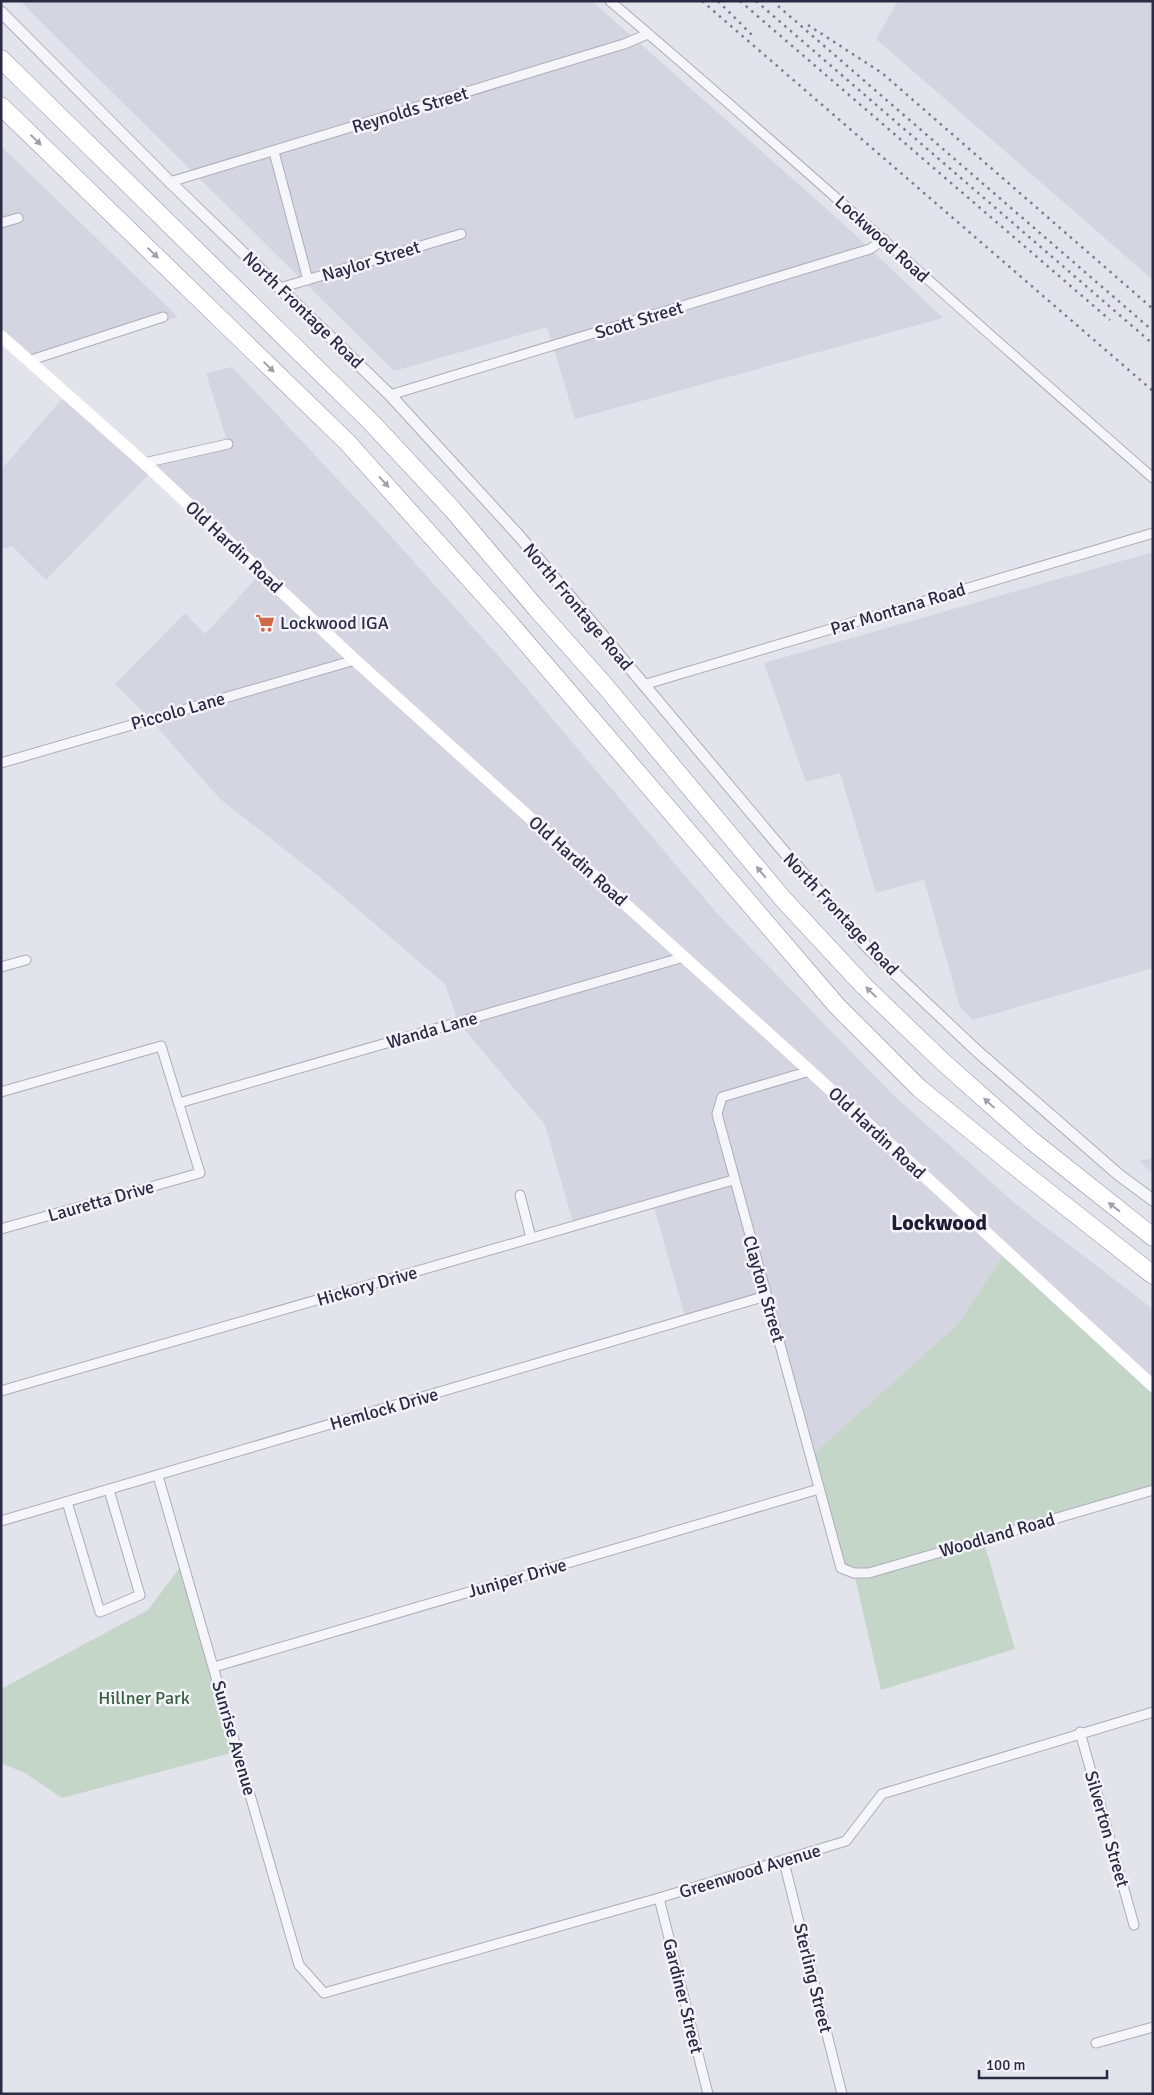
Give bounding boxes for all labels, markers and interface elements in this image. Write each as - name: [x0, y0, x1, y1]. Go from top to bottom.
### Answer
- street label: Reynolds Street: [349, 82, 471, 138]
- one-way arrow: [30, 134, 42, 146]
- street label: Lockwood Road: [830, 191, 934, 287]
- street label: Naylor Street: [319, 236, 423, 286]
- one-way arrow: [146, 247, 158, 259]
- street label: North Frontage Road: [238, 247, 368, 373]
- street label: Scott Street: [592, 296, 686, 344]
- one-way arrow: [263, 361, 275, 373]
- one-way arrow: [378, 475, 390, 487]
- street label: Old Hardin Road: [181, 496, 287, 598]
- street label: North Frontage Road: [518, 539, 638, 675]
- street label: Par Montana Road: [828, 578, 968, 640]
- supermarket icon: Lockwood IGA: [254, 612, 276, 634]
- place label: Lockwood IGA: [280, 612, 389, 634]
- street label: Piccolo Lane: [128, 687, 228, 735]
- street label: Old Hardin Road: [524, 811, 632, 911]
- street label: North Frontage Road: [779, 848, 903, 980]
- one-way arrow: [755, 866, 766, 879]
- one-way arrow: [865, 986, 877, 998]
- street label: Wanda Lane: [384, 1007, 480, 1053]
- street label: Old Hardin Road: [824, 1082, 930, 1184]
- one-way arrow: [984, 1097, 996, 1109]
- street label: Lauretta Drive: [45, 1175, 157, 1227]
- one-way arrow: [1108, 1201, 1121, 1212]
- district label: Lockwood: [891, 1209, 987, 1236]
- street label: Clayton Street: [738, 1233, 790, 1345]
- street label: Hickory Drive: [314, 1261, 420, 1311]
- street label: Hemlock Drive: [327, 1383, 441, 1435]
- street label: Woodland Road: [937, 1508, 1057, 1562]
- street label: Juniper Drive: [465, 1553, 569, 1603]
- street label: Sunrise Avenue: [207, 1678, 261, 1798]
- park label: Hillner Park: [98, 1687, 190, 1709]
- street label: Silverton Street: [1080, 1768, 1134, 1890]
- street label: Greenwood Avenue: [677, 1839, 823, 1903]
- street label: Sterling Street: [789, 1921, 837, 2035]
- street label: Gardiner Street: [658, 1936, 708, 2056]
- scale bar: [979, 2048, 1106, 2080]
- text: 100 m: [986, 2056, 1026, 2074]

